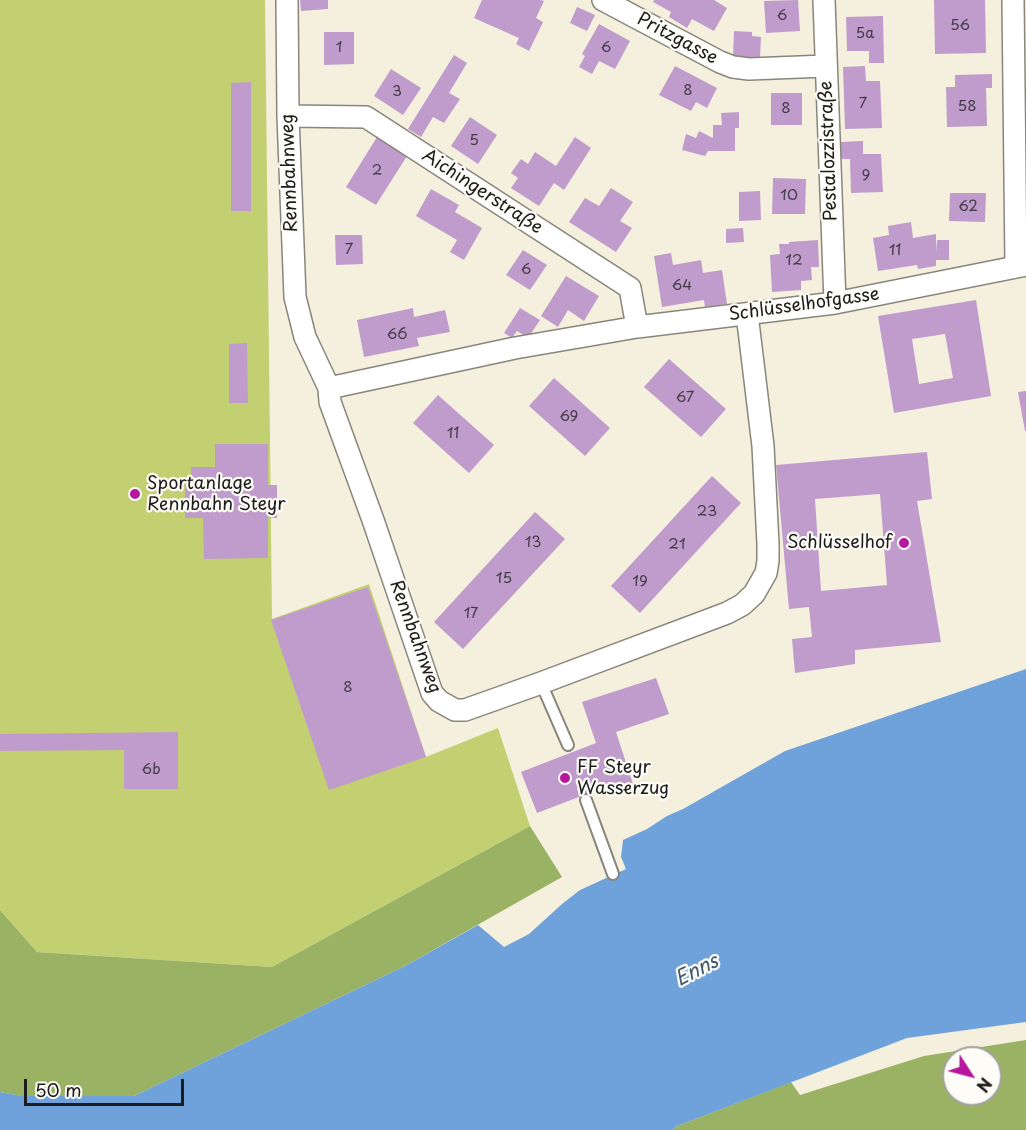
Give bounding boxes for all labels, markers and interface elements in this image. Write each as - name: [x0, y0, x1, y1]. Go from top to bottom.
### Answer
- house number: 6: [777, 7, 787, 25]
- street label: Pritzgasse: [633, 9, 721, 69]
- house number: 56: [950, 17, 970, 35]
- house number: 5a: [856, 25, 874, 43]
- house number: 1: [336, 39, 342, 57]
- house number: 6: [601, 39, 611, 57]
- street label: Pestalozzistraße: [816, 80, 842, 222]
- house number: 8: [683, 82, 693, 100]
- house number: 3: [392, 83, 402, 101]
- house number: 7: [859, 95, 867, 113]
- house number: 58: [957, 98, 977, 116]
- house number: 8: [781, 100, 791, 118]
- street label: Rennbahnweg: [277, 113, 303, 233]
- house number: 5: [469, 132, 479, 150]
- street label: Aichingerstraße: [418, 145, 546, 239]
- house number: 2: [372, 162, 382, 180]
- house number: 9: [862, 167, 870, 185]
- house number: 10: [780, 187, 798, 205]
- house number: 62: [958, 198, 978, 216]
- house number: 7: [345, 241, 353, 259]
- house number: 11: [889, 242, 901, 260]
- house number: 12: [785, 252, 803, 270]
- house number: 6: [521, 261, 531, 279]
- house number: 64: [672, 277, 692, 295]
- street label: Schlüsselhofgasse: [727, 284, 881, 326]
- house number: 66: [387, 326, 407, 344]
- house number: 67: [676, 389, 694, 407]
- house number: 69: [560, 408, 578, 426]
- house number: 11: [447, 425, 459, 443]
- place label: Sportanlage Rennbahn Steyr: [147, 473, 286, 516]
- marker: Sportanlage Rennbahn Steyr: [128, 487, 142, 501]
- house number: 23: [697, 503, 717, 521]
- place label: Schlüsselhof: [787, 532, 892, 554]
- house number: 13: [525, 534, 541, 552]
- house number: 21: [668, 536, 686, 554]
- marker: Schlüsselhof: [897, 536, 911, 550]
- house number: 15: [496, 570, 512, 588]
- house number: 19: [632, 573, 648, 591]
- street label: Rennbahnweg: [385, 577, 445, 697]
- house number: 17: [464, 605, 478, 623]
- house number: 8: [343, 679, 353, 697]
- place label: FF Steyr Wasserzug: [577, 757, 669, 800]
- house number: 6b: [141, 761, 161, 779]
- marker: FF Steyr Wasserzug: [558, 771, 572, 785]
- water label: Enns: [671, 950, 723, 992]
- north arrow: [942, 1046, 1002, 1106]
- scale bar: [27, 1067, 188, 1105]
- text: N: [972, 1073, 998, 1098]
- text: 50 m: [35, 1076, 82, 1103]

